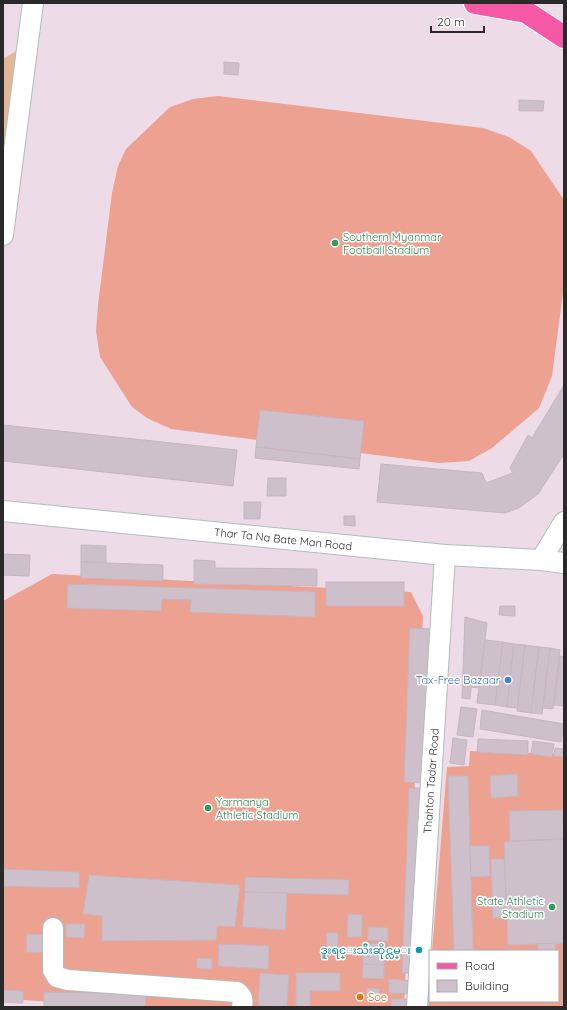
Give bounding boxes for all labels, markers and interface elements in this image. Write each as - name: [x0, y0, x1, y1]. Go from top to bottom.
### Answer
- scale bar: [431, 8, 484, 34]
- text: 20 m: [437, 14, 465, 29]
- place label: Southern Myanmar Football Stadium: [343, 230, 442, 257]
- marker: Southern Myanmar Football Stadium: [330, 238, 340, 248]
- street label: Thar Ta Na Bate Man Road: [213, 525, 353, 553]
- place label: Tax-Free Bazaar: [416, 673, 501, 687]
- marker: Tax-Free Bazaar: [503, 675, 513, 685]
- street label: Thahton Tadar Road: [420, 728, 442, 834]
- place label: Yarmanya Athletic Stadium: [216, 795, 298, 822]
- marker: Yarmanya Athletic Stadium: [203, 803, 213, 813]
- place label: State Athletic Stadium: [477, 894, 544, 921]
- marker: State Athletic Stadium: [547, 902, 557, 912]
- place label: ဒူးရင္းသီးဆိုင္လမ္း: [321, 943, 411, 959]
- marker: ဒူးရင္းသီးဆိုင္လမ္း: [414, 945, 424, 955]
- legend: [429, 950, 559, 1002]
- text: Road: [465, 958, 495, 973]
- text: Building: [465, 978, 509, 993]
- place label: Soe: [368, 990, 387, 1004]
- marker: Soe: [355, 992, 365, 1002]

